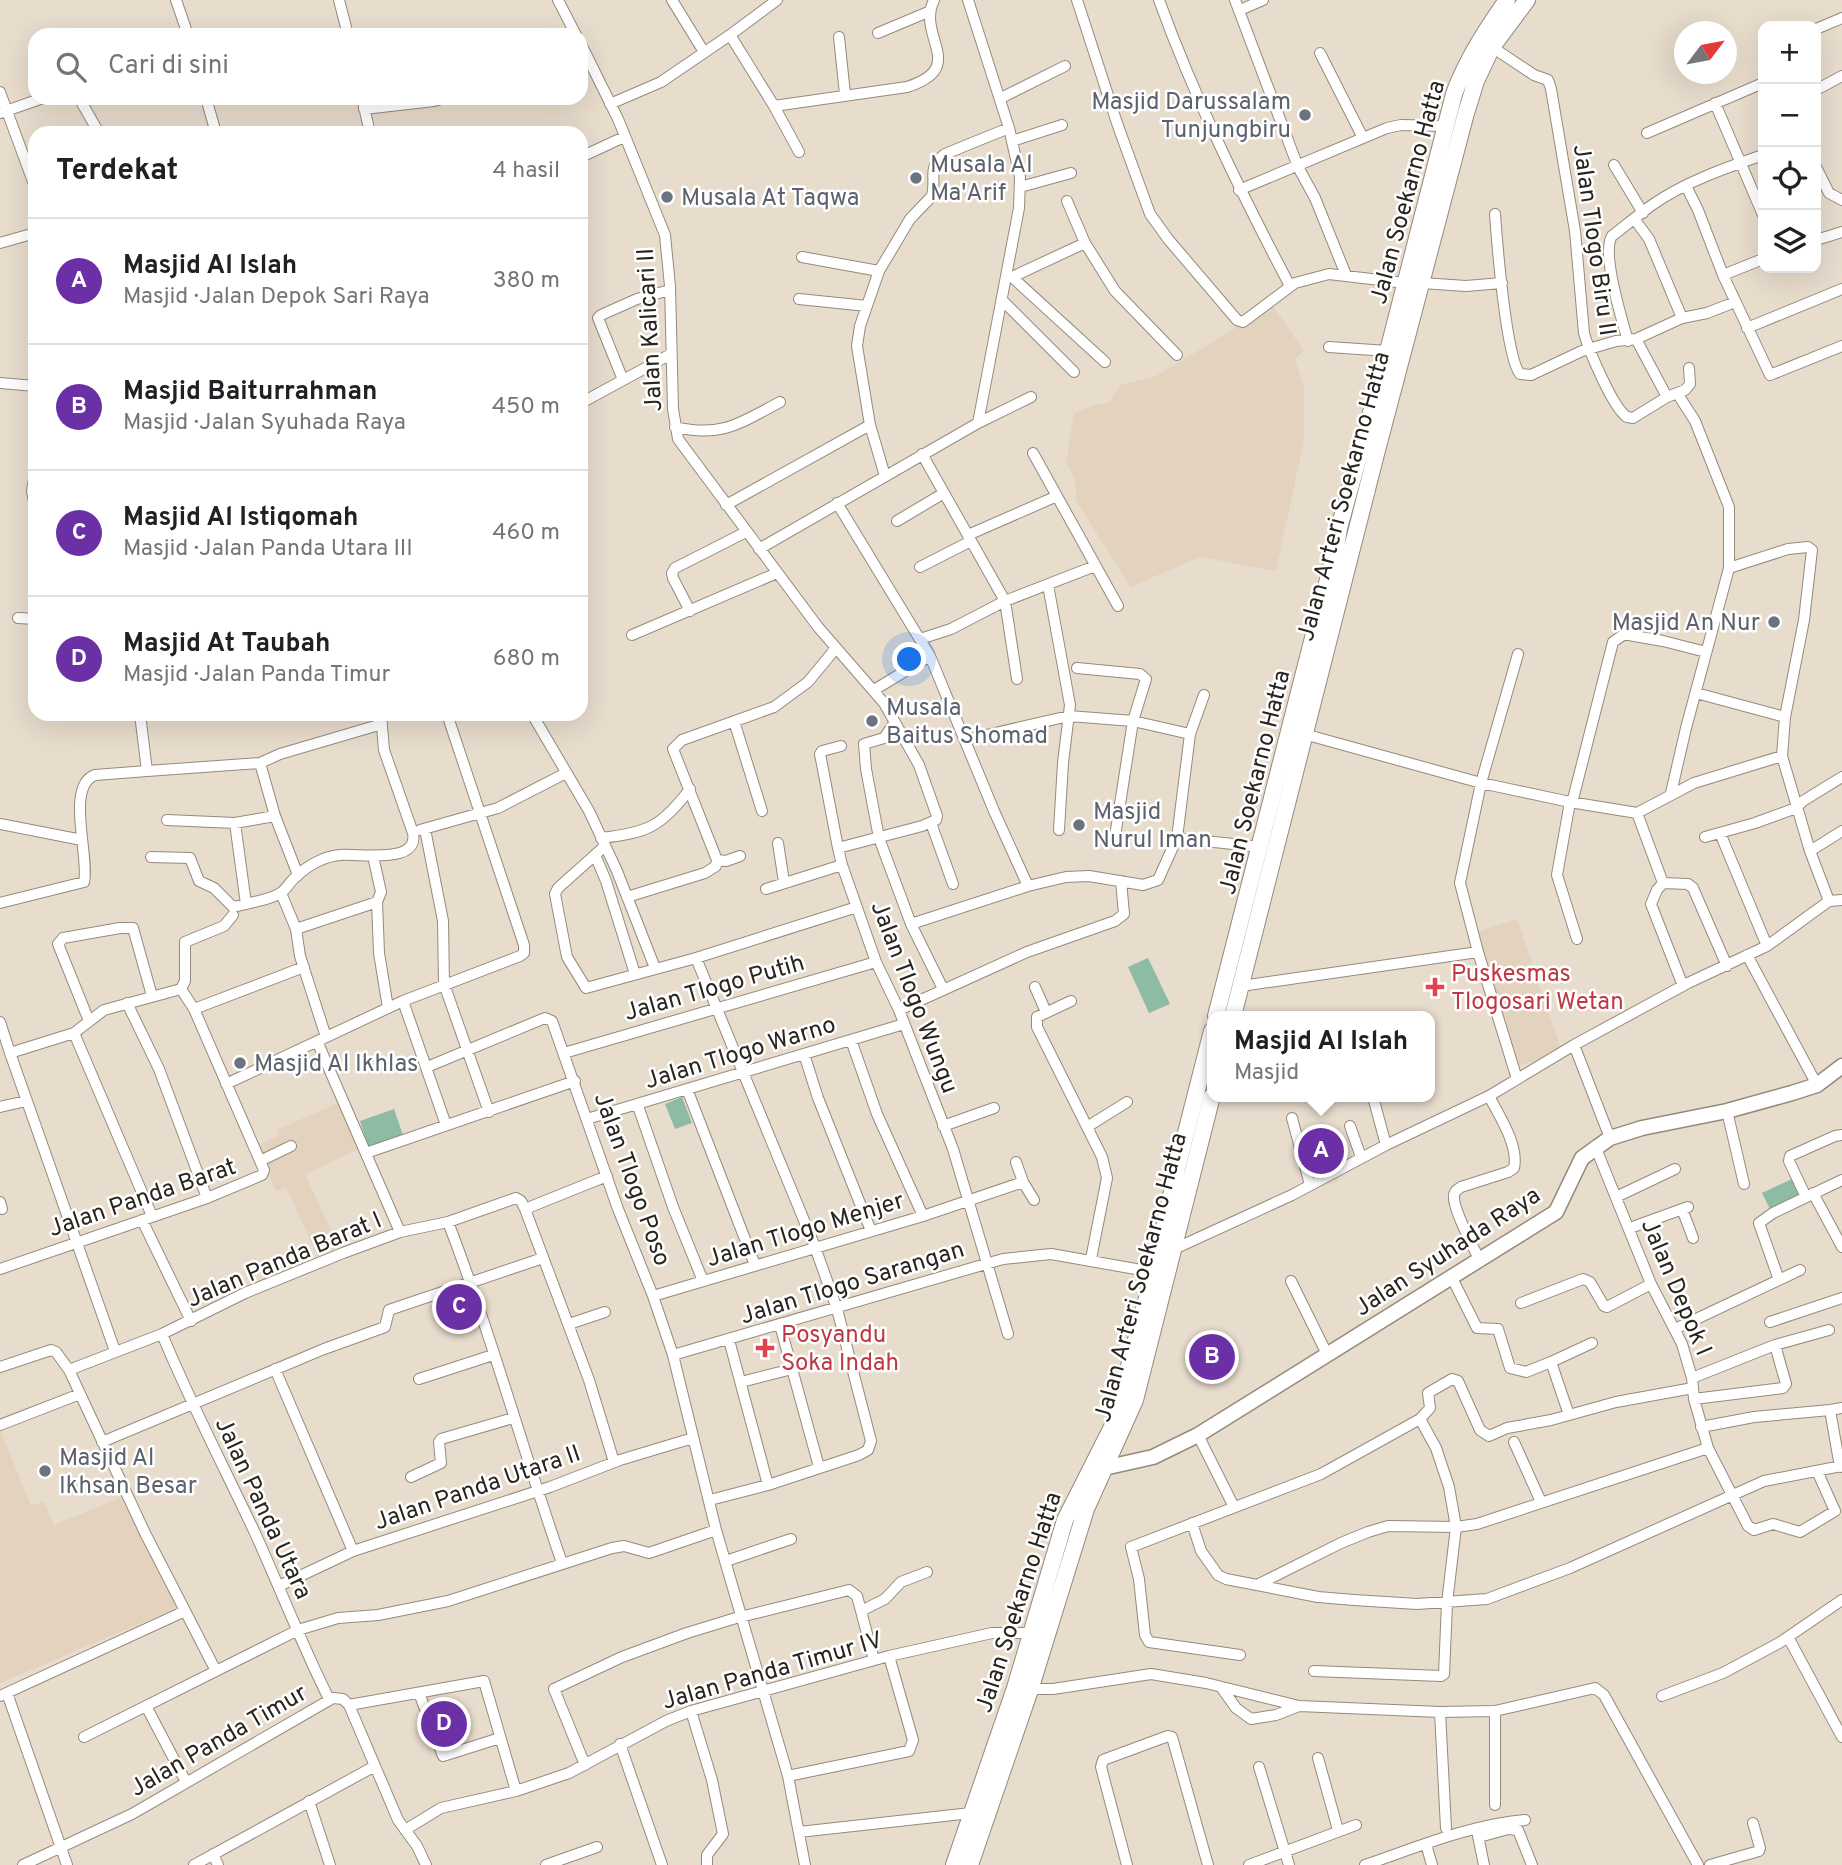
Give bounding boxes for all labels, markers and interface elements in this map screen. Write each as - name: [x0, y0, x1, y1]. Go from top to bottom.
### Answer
- north arrow: [1674, 21, 1737, 84]
- map controls: [1758, 21, 1821, 273]
- button: +: [1758, 21, 1821, 84]
- search box: [28, 28, 588, 105]
- icon: search: [52, 48, 90, 86]
- text: Cari di sini: [108, 50, 229, 83]
- street label: Jalan Soekarno Hatta: [1365, 77, 1453, 308]
- button: −: [1758, 84, 1821, 147]
- place label: Masjid Darussalam Tunjungbiru: [1091, 88, 1291, 146]
- marker: Masjid Darussalam Tunjungbiru: [1297, 107, 1313, 123]
- street label: Jalan Tlogo Biru II: [1565, 143, 1621, 338]
- button: locate: [1758, 147, 1821, 210]
- place label: Musala Al Ma'Arif: [930, 151, 1033, 209]
- text: Terdekat: [56, 153, 178, 190]
- text: 4 hasil: [492, 157, 560, 186]
- marker: Musala Al Ma'Arif: [908, 170, 924, 186]
- place label: Musala At Taqwa: [681, 184, 859, 214]
- marker: Musala At Taqwa: [659, 189, 675, 205]
- button: layers: [1758, 210, 1821, 273]
- street label: Jalan Kalicari II: [632, 247, 670, 412]
- text: Masjid Al Islah: [123, 250, 297, 283]
- text: A: [71, 267, 87, 296]
- text: 380 m: [493, 267, 560, 296]
- text: Masjid · Jalan Depok Sari Raya: [123, 283, 430, 312]
- street label: Jalan Arteri Soekarno Hatta: [1292, 349, 1398, 645]
- text: Masjid Baiturrahman: [123, 376, 377, 409]
- text: B: [71, 393, 87, 422]
- text: 450 m: [492, 393, 560, 422]
- text: Masjid · Jalan Syuhada Raya: [123, 409, 406, 438]
- text: Masjid Al Istiqomah: [123, 502, 358, 535]
- text: C: [72, 519, 86, 548]
- text: 460 m: [492, 519, 560, 548]
- text: Masjid · Jalan Panda Utara III: [123, 535, 413, 564]
- place label: Masjid An Nur: [1612, 609, 1760, 639]
- marker: Masjid An Nur: [1766, 614, 1782, 630]
- text: Masjid At Taubah: [123, 628, 330, 661]
- your location: [892, 642, 926, 676]
- text: D: [71, 645, 87, 674]
- text: 680 m: [493, 645, 560, 674]
- text: Masjid · Jalan Panda Timur: [123, 661, 391, 690]
- street label: Jalan Soekarno Hatta: [1214, 667, 1298, 898]
- place label: Musala Baitus Shomad: [886, 694, 1048, 752]
- marker: Musala Baitus Shomad: [864, 713, 880, 729]
- place label: Masjid Nurul Iman: [1093, 798, 1212, 856]
- marker: Masjid Nurul Iman: [1071, 817, 1087, 833]
- street label: Jalan Tlogo Wungu: [863, 897, 964, 1098]
- street label: Jalan Tlogo Putih: [621, 949, 808, 1029]
- place label: Puskesmas Tlogosari Wetan: [1451, 960, 1624, 1018]
- marker: Puskesmas Tlogosari Wetan: [1425, 977, 1445, 997]
- street label: Jalan Tlogo Warno: [641, 1011, 840, 1097]
- popup: [1207, 1011, 1435, 1102]
- text: Masjid Al Islah: [1234, 1026, 1408, 1059]
- place label: Masjid Al Ikhlas: [254, 1050, 418, 1080]
- marker: Masjid Al Ikhlas: [232, 1055, 248, 1071]
- text: Masjid: [1234, 1059, 1299, 1088]
- street label: Jalan Tlogo Poso: [586, 1089, 676, 1271]
- pin: A: [1298, 1125, 1344, 1177]
- street label: Jalan Arteri Soekarno Hatta: [1089, 1130, 1195, 1426]
- street label: Jalan Panda Barat: [45, 1153, 240, 1245]
- street label: Jalan Syuhada Raya: [1349, 1181, 1547, 1324]
- street label: Jalan Tlogo Menjer: [703, 1187, 908, 1275]
- street label: Jalan Panda Barat I: [183, 1206, 387, 1315]
- street label: Jalan Depok I: [1633, 1215, 1717, 1361]
- street label: Jalan Tlogo Sarangan: [737, 1236, 968, 1332]
- pin: C: [436, 1281, 482, 1333]
- place label: Posyandu Soka Indah: [781, 1321, 899, 1379]
- pin: B: [1189, 1331, 1235, 1383]
- marker: Posyandu Soka Indah: [755, 1338, 775, 1358]
- street label: Jalan Panda Utara: [207, 1413, 317, 1604]
- street label: Jalan Panda Utara II: [371, 1440, 585, 1538]
- place label: Masjid Al Ikhsan Besar: [59, 1444, 197, 1502]
- marker: Masjid Al Ikhsan Besar: [37, 1463, 53, 1479]
- street label: Jalan Soekarno Hatta: [970, 1488, 1070, 1717]
- street label: Jalan Panda Timur IV: [659, 1626, 886, 1718]
- street label: Jalan Panda Timur: [125, 1679, 313, 1805]
- pin: D: [421, 1698, 467, 1750]

